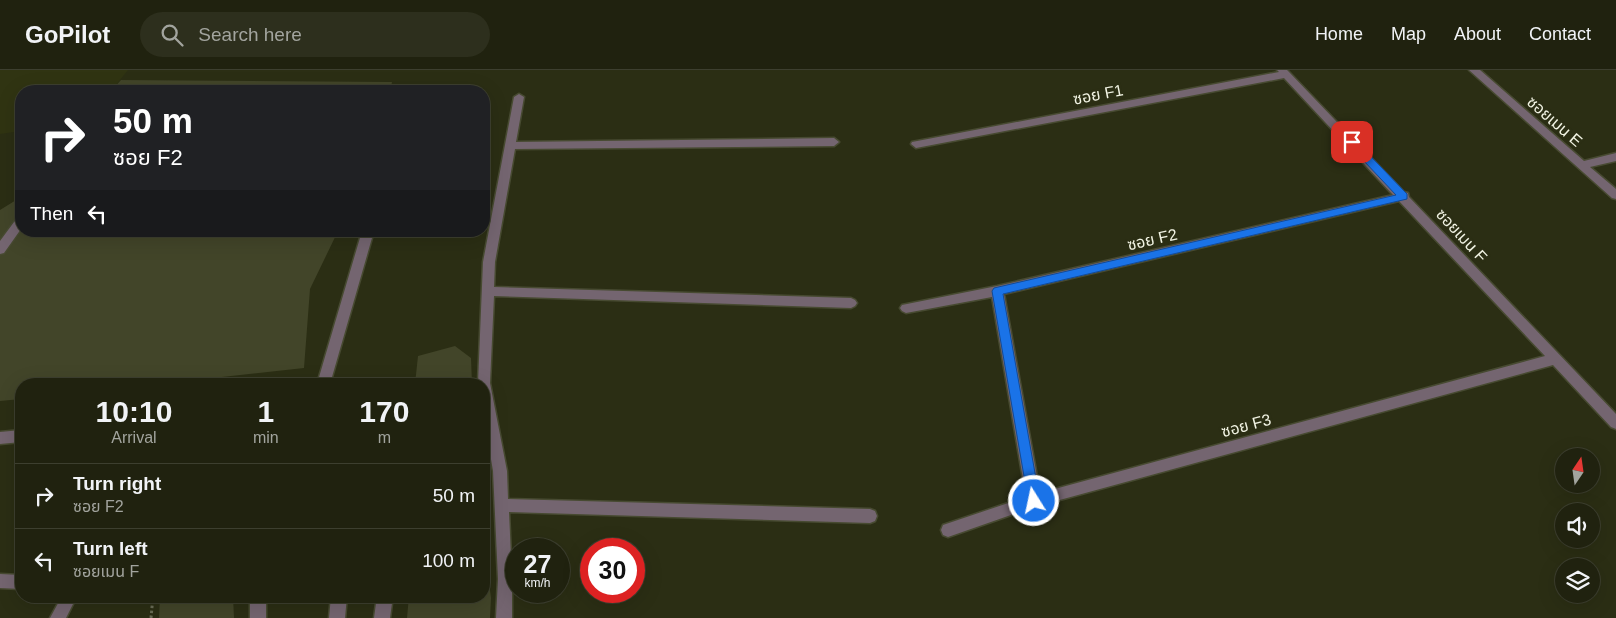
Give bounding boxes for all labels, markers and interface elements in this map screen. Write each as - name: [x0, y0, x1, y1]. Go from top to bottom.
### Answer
- search box: [140, 12, 490, 57]
- text: GoPilot: [25, 21, 110, 48]
- icon: search: [158, 21, 186, 49]
- text: Search here: [198, 24, 302, 45]
- text: Home: [1315, 24, 1363, 44]
- text: Map: [1391, 24, 1426, 44]
- text: About: [1454, 24, 1501, 44]
- text: Contact: [1529, 24, 1591, 44]
- street label: ซอย F1: [1072, 81, 1125, 108]
- street label: ซอยเมน E: [1524, 93, 1586, 150]
- text: 50 m: [113, 101, 193, 140]
- icon: right: [30, 105, 95, 170]
- pin: [1331, 121, 1373, 163]
- icon: arrive: [1338, 128, 1366, 156]
- text: ซอย F2: [113, 145, 183, 170]
- icon: left: [83, 200, 111, 228]
- text: Then: [30, 203, 73, 224]
- street label: ซอยเมน F: [1433, 205, 1491, 265]
- street label: ซอย F2: [1125, 225, 1179, 253]
- text: 10:10: [96, 395, 172, 428]
- text: 1: [257, 395, 274, 428]
- text: 170: [359, 395, 409, 428]
- street label: ซอย F3: [1219, 411, 1273, 440]
- text: Arrival: [111, 429, 157, 446]
- text: min: [253, 429, 279, 446]
- text: m: [378, 429, 391, 446]
- north arrow: [1555, 448, 1600, 492]
- map controls: [1555, 448, 1600, 603]
- text: Turn right: [73, 473, 161, 494]
- position arrow: [1007, 474, 1059, 526]
- icon: right: [30, 482, 58, 510]
- text: 50 m: [433, 485, 475, 506]
- text: ซอย F2: [73, 498, 124, 515]
- button: sound: [1555, 503, 1600, 548]
- text: Turn left: [73, 538, 148, 559]
- speed limit sign: 30: [580, 538, 645, 603]
- icon: left: [30, 547, 58, 575]
- text: 100 m: [422, 550, 475, 571]
- text: 27: [524, 550, 551, 578]
- button: layers: [1555, 558, 1600, 603]
- text: ซอยเมน F: [73, 563, 139, 580]
- text: km/h: [524, 576, 551, 590]

